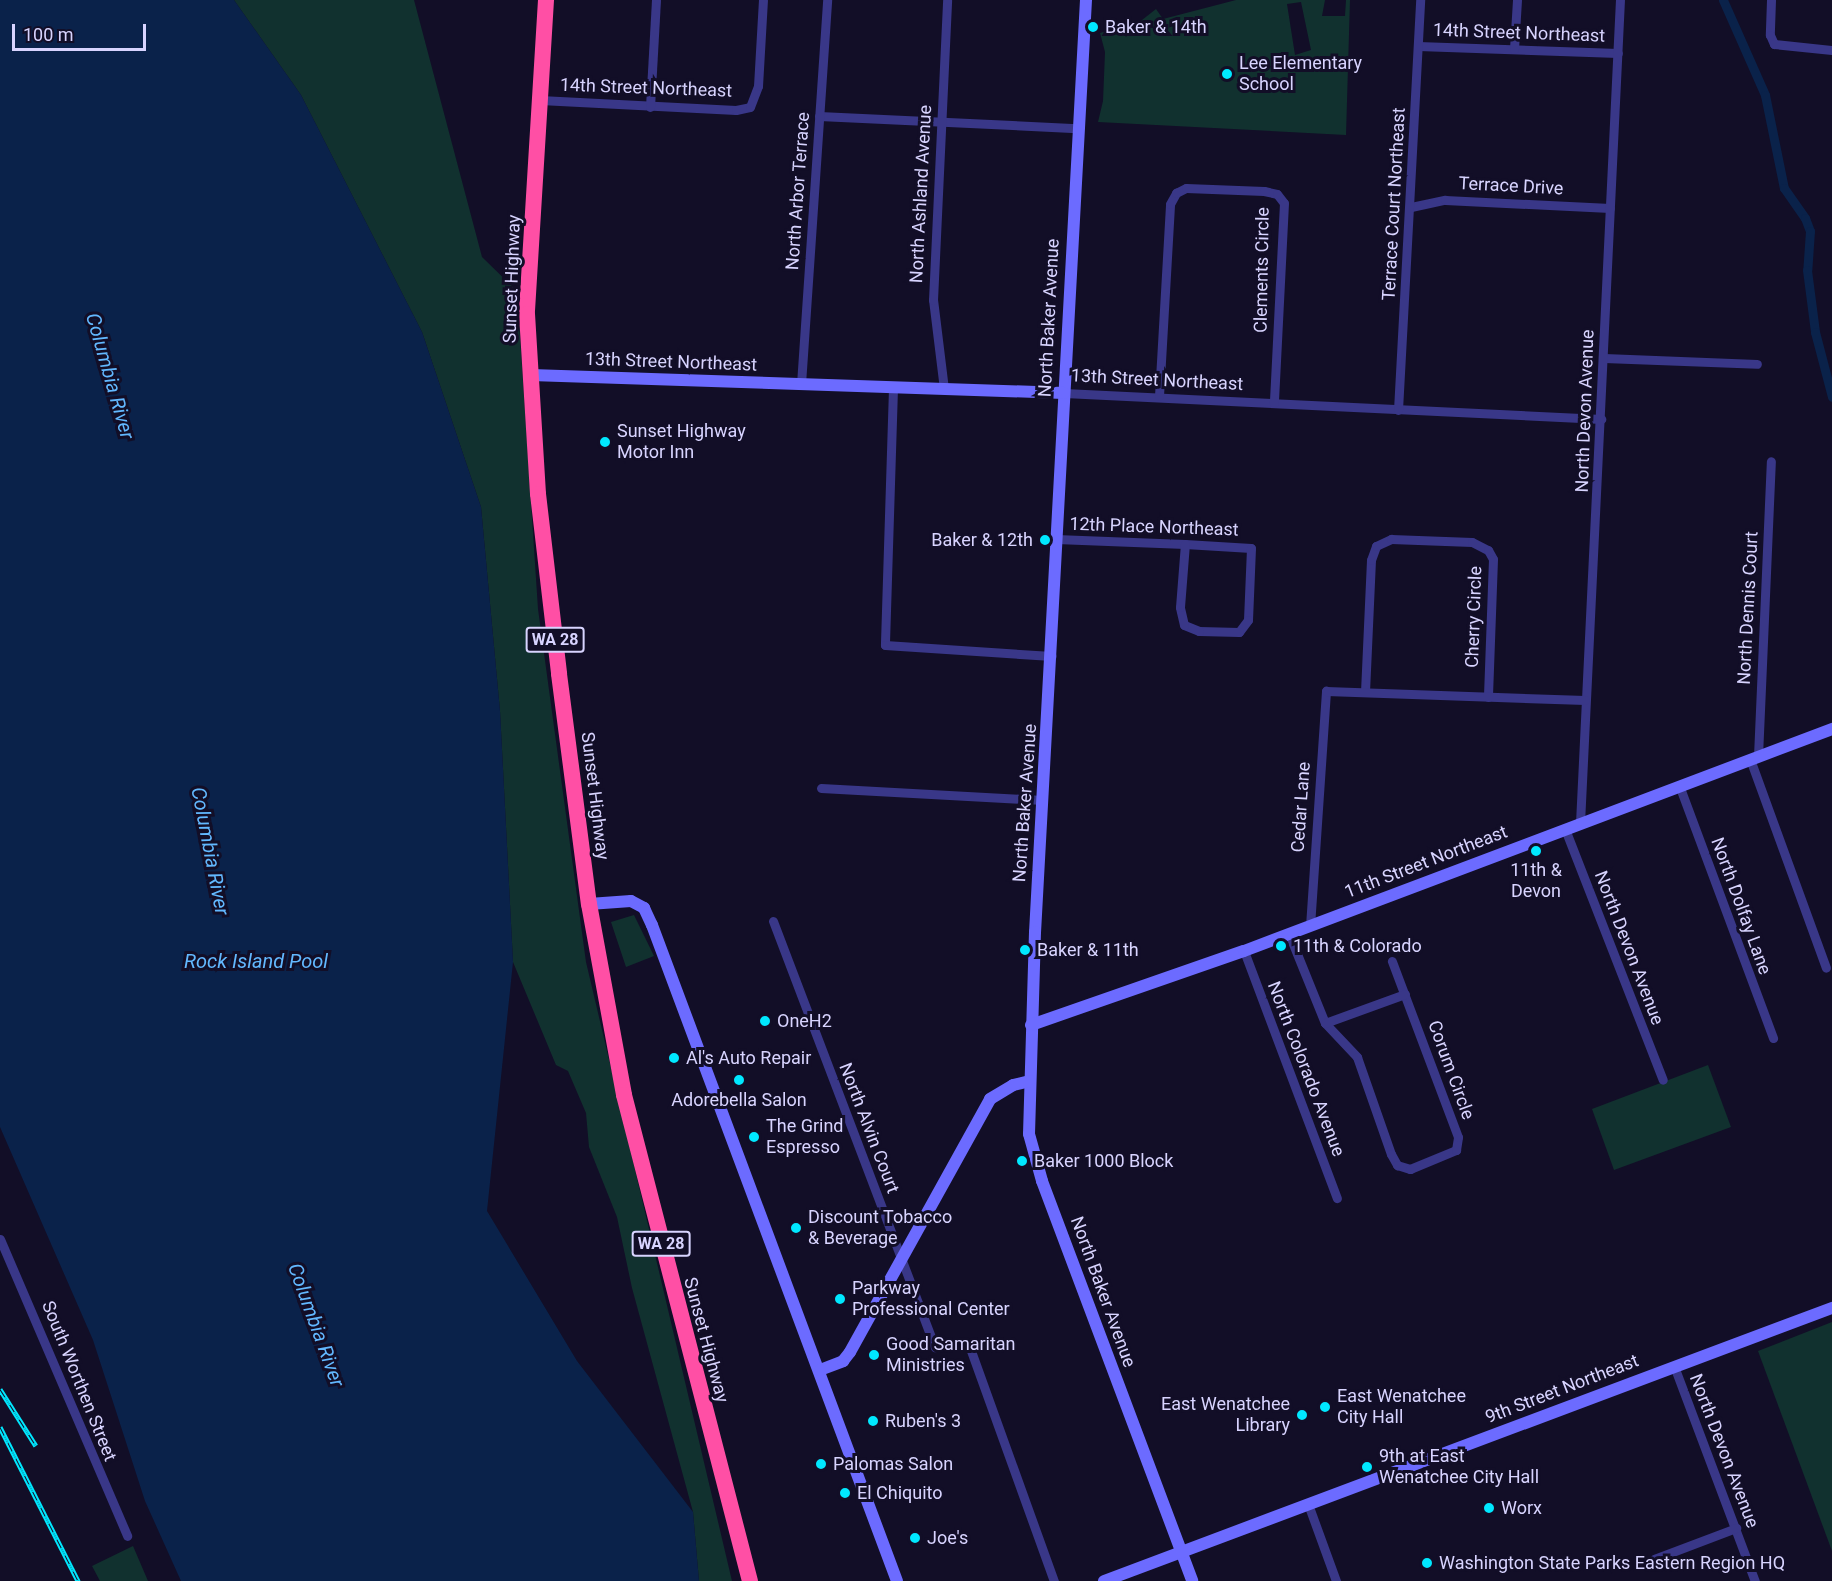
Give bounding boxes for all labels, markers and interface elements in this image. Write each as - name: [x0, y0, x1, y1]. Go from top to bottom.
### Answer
- scale bar: [15, 12, 148, 50]
- place label: Baker & 14th: [1105, 16, 1207, 38]
- street label: 14th Street Northeast: [1432, 19, 1606, 47]
- marker: Baker & 14th: [1086, 20, 1100, 34]
- text: 100 m: [23, 24, 74, 45]
- place label: Lee Elementary School: [1239, 53, 1362, 96]
- marker: Lee Elementary School: [1220, 67, 1234, 81]
- street label: 14th Street Northeast: [559, 74, 733, 102]
- street label: North Ashland Avenue: [906, 104, 936, 284]
- street label: Terrace Court Northeast: [1378, 107, 1410, 301]
- street label: North Arbor Terrace: [782, 111, 814, 271]
- street label: Terrace Drive: [1458, 172, 1564, 200]
- street label: Clements Circle: [1250, 207, 1274, 333]
- street label: Sunset Highway: [499, 214, 525, 344]
- street label: North Baker Avenue: [1034, 238, 1064, 398]
- water label: Columbia River: [81, 310, 139, 442]
- street label: North Devon Avenue: [1571, 329, 1599, 493]
- street label: 13th Street Northeast: [584, 348, 758, 376]
- street label: 13th Street Northeast: [1070, 365, 1244, 395]
- place label: Sunset Highway Motor Inn: [617, 421, 746, 464]
- marker: Sunset Highway Motor Inn: [598, 435, 612, 449]
- street label: 12th Place Northeast: [1069, 513, 1239, 541]
- place label: Baker & 12th: [931, 529, 1033, 551]
- street label: North Dennis Court: [1733, 531, 1763, 685]
- marker: Baker & 12th: [1038, 533, 1052, 547]
- street label: Cherry Circle: [1461, 566, 1487, 668]
- road number: WA 28: [525, 627, 585, 653]
- street label: North Baker Avenue: [1009, 723, 1041, 883]
- street label: Sunset Highway: [576, 731, 614, 861]
- street label: Cedar Lane: [1287, 761, 1315, 853]
- water label: Columbia River: [186, 785, 234, 917]
- street label: 11th Street Northeast: [1342, 821, 1510, 903]
- street label: North Dolfay Lane: [1706, 835, 1776, 977]
- marker: 11th & Devon: [1529, 844, 1543, 858]
- place label: 11th & Devon: [1510, 860, 1562, 902]
- street label: North Devon Avenue: [1590, 868, 1668, 1028]
- place label: 11th & Colorado: [1293, 935, 1422, 957]
- place label: Baker & 11th: [1037, 939, 1139, 961]
- marker: 11th & Colorado: [1274, 939, 1288, 953]
- marker: Baker & 11th: [1018, 943, 1032, 957]
- water label: Rock Island Pool: [184, 949, 328, 973]
- street label: North Colorado Avenue: [1263, 978, 1349, 1160]
- place label: OneH2: [777, 1010, 832, 1032]
- marker: OneH2: [758, 1014, 772, 1028]
- street label: Corum Circle: [1423, 1018, 1479, 1122]
- place label: Al's Auto Repair: [686, 1047, 811, 1069]
- marker: Al's Auto Repair: [667, 1051, 681, 1065]
- street label: North Alvin Court: [834, 1060, 904, 1196]
- marker: Adorebella Salon: [732, 1073, 746, 1087]
- place label: Adorebella Salon: [671, 1089, 807, 1111]
- place label: The Grind Espresso: [766, 1116, 843, 1158]
- marker: The Grind Espresso: [747, 1130, 761, 1144]
- place label: Baker 1000 Block: [1034, 1150, 1173, 1172]
- marker: Baker 1000 Block: [1015, 1154, 1029, 1168]
- place label: Discount Tobacco & Beverage: [808, 1207, 953, 1250]
- street label: North Baker Avenue: [1066, 1214, 1140, 1370]
- marker: Discount Tobacco & Beverage: [789, 1221, 803, 1235]
- road number: WA 28: [631, 1231, 691, 1257]
- water label: Columbia River: [282, 1260, 350, 1390]
- street label: Sunset Highway: [679, 1275, 733, 1405]
- place label: Parkway Professional Center: [852, 1278, 1010, 1320]
- marker: Parkway Professional Center: [833, 1292, 847, 1306]
- street label: South Worthen Street: [37, 1298, 121, 1464]
- place label: Good Samaritan Ministries: [886, 1334, 1016, 1376]
- marker: Good Samaritan Ministries: [867, 1348, 881, 1362]
- street label: 9th Street Northeast: [1482, 1350, 1642, 1428]
- street label: North Devon Avenue: [1685, 1371, 1763, 1531]
- place label: East Wenatchee City Hall: [1337, 1386, 1466, 1428]
- place label: East Wenatchee Library: [1161, 1394, 1290, 1436]
- marker: East Wenatchee City Hall: [1318, 1400, 1332, 1414]
- marker: East Wenatchee Library: [1295, 1408, 1309, 1422]
- place label: Ruben's 3: [885, 1410, 961, 1432]
- marker: Ruben's 3: [866, 1414, 880, 1428]
- place label: 9th at East Wenatchee City Hall: [1379, 1446, 1539, 1488]
- place label: Palomas Salon: [833, 1453, 953, 1475]
- marker: Palomas Salon: [814, 1457, 828, 1471]
- marker: 9th at East Wenatchee City Hall: [1360, 1460, 1374, 1474]
- place label: El Chiquito: [857, 1482, 943, 1504]
- marker: El Chiquito: [838, 1486, 852, 1500]
- place label: Worx: [1501, 1497, 1542, 1519]
- marker: Worx: [1482, 1501, 1496, 1515]
- place label: Joe's: [927, 1527, 968, 1549]
- marker: Joe's: [908, 1531, 922, 1545]
- place label: Washington State Parks Eastern Region HQ: [1439, 1552, 1785, 1574]
- marker: Washington State Parks Eastern Region HQ: [1420, 1556, 1434, 1570]

